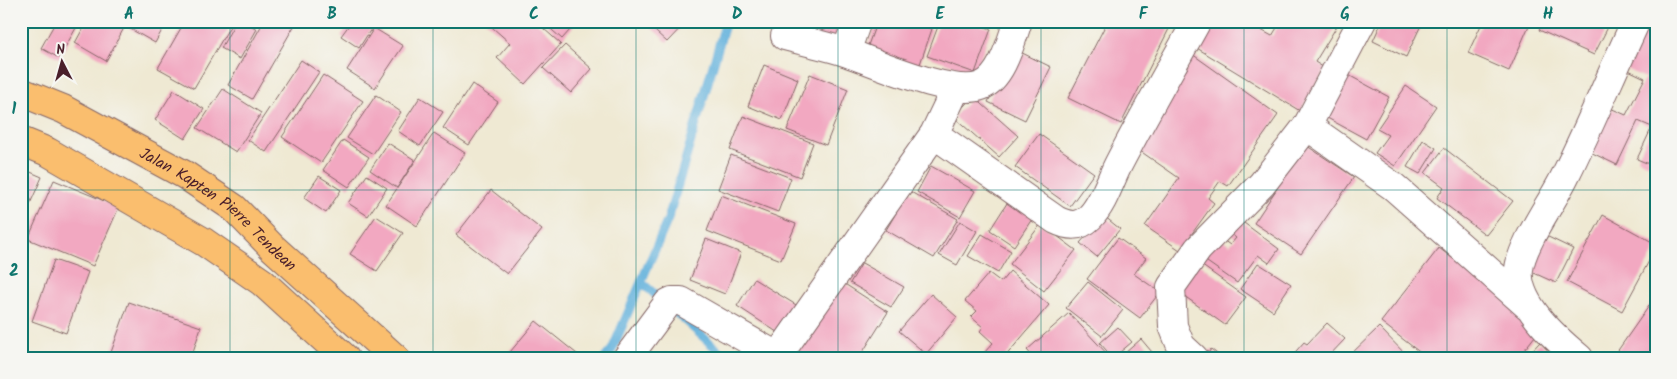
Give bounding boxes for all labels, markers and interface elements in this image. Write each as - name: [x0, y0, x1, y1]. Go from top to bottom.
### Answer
- text: A: [124, 2, 134, 27]
- text: B: [327, 2, 337, 27]
- text: C: [529, 2, 539, 27]
- text: D: [732, 2, 743, 27]
- text: E: [936, 2, 946, 27]
- text: F: [1139, 2, 1149, 27]
- text: G: [1340, 2, 1350, 27]
- text: H: [1543, 2, 1553, 27]
- north arrow: [38, 38, 88, 88]
- text: N: [55, 39, 66, 61]
- text: 1: [12, 97, 17, 122]
- street label: Jalan Kapten Pierre Tendean: [134, 142, 302, 278]
- text: 2: [9, 259, 19, 284]

